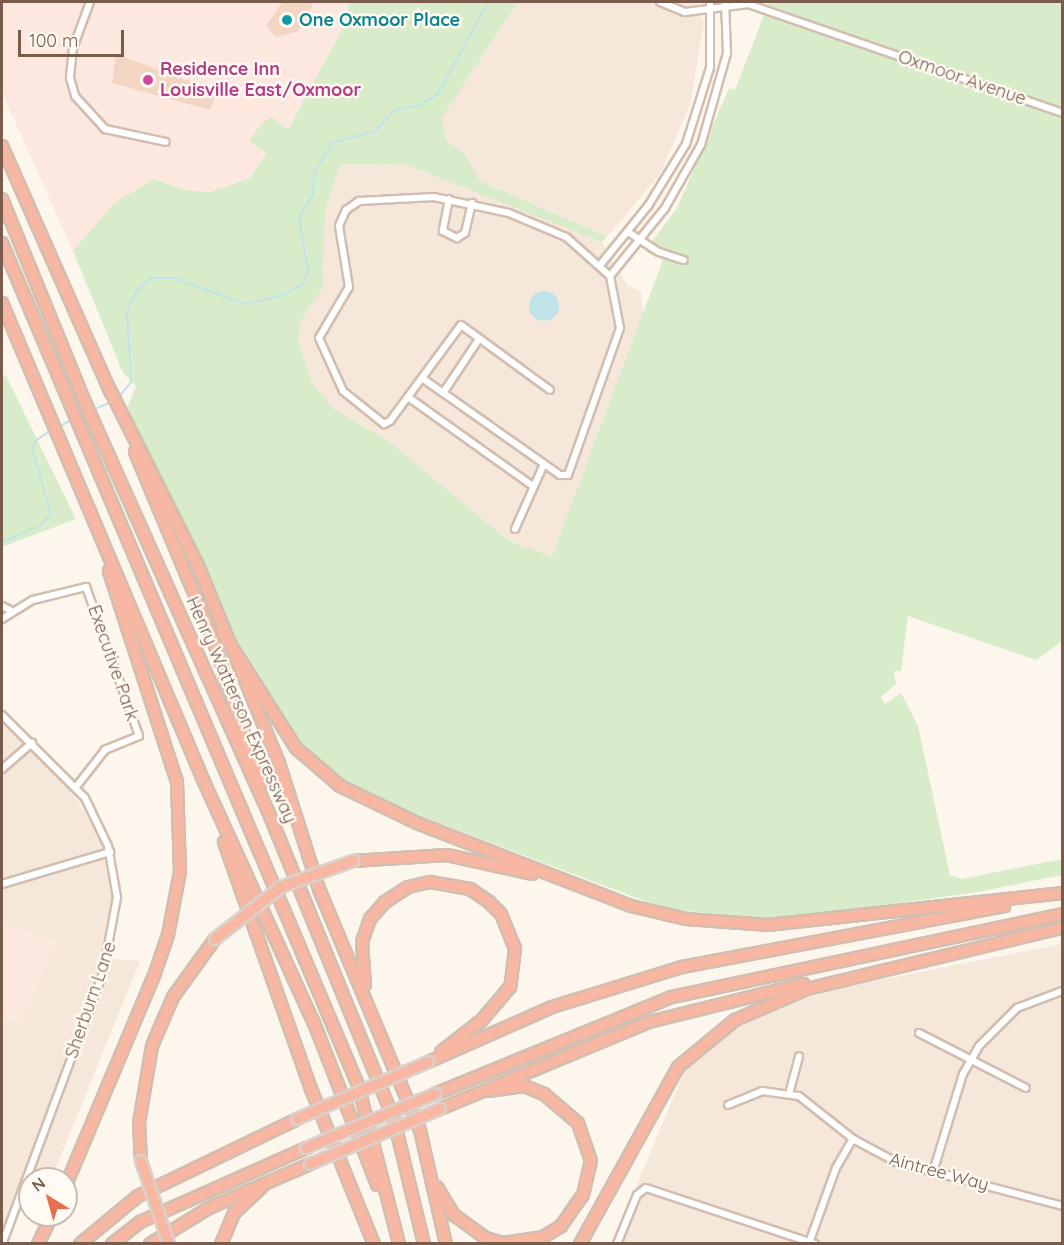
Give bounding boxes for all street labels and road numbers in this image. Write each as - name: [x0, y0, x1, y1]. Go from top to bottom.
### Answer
- street label: Oxmoor Avenue: [895, 46, 1029, 110]
- street label: Henry Watterson Expressway: [181, 593, 301, 827]
- street label: Executive Park: [83, 602, 143, 724]
- street label: Sherburn Lane: [61, 939, 121, 1061]
- street label: Aintree Way: [887, 1148, 991, 1196]

